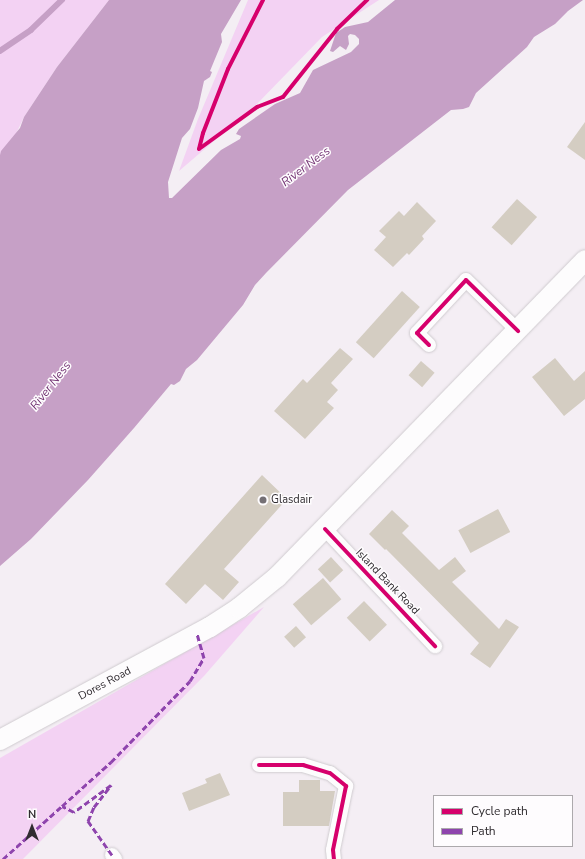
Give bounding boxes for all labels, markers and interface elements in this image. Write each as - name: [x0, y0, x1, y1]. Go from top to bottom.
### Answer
- water label: River Ness: [279, 144, 333, 190]
- water label: River Ness: [28, 359, 74, 413]
- place label: Glasdair: [271, 493, 312, 507]
- marker: Glasdair: [258, 495, 268, 505]
- street label: Island Bank Road: [352, 546, 422, 618]
- street label: Dores Road: [76, 665, 134, 703]
- legend: [433, 795, 573, 847]
- text: Cycle path: [471, 803, 528, 819]
- north arrow: [12, 807, 52, 847]
- text: N: [28, 807, 36, 822]
- text: Path: [471, 823, 496, 839]

